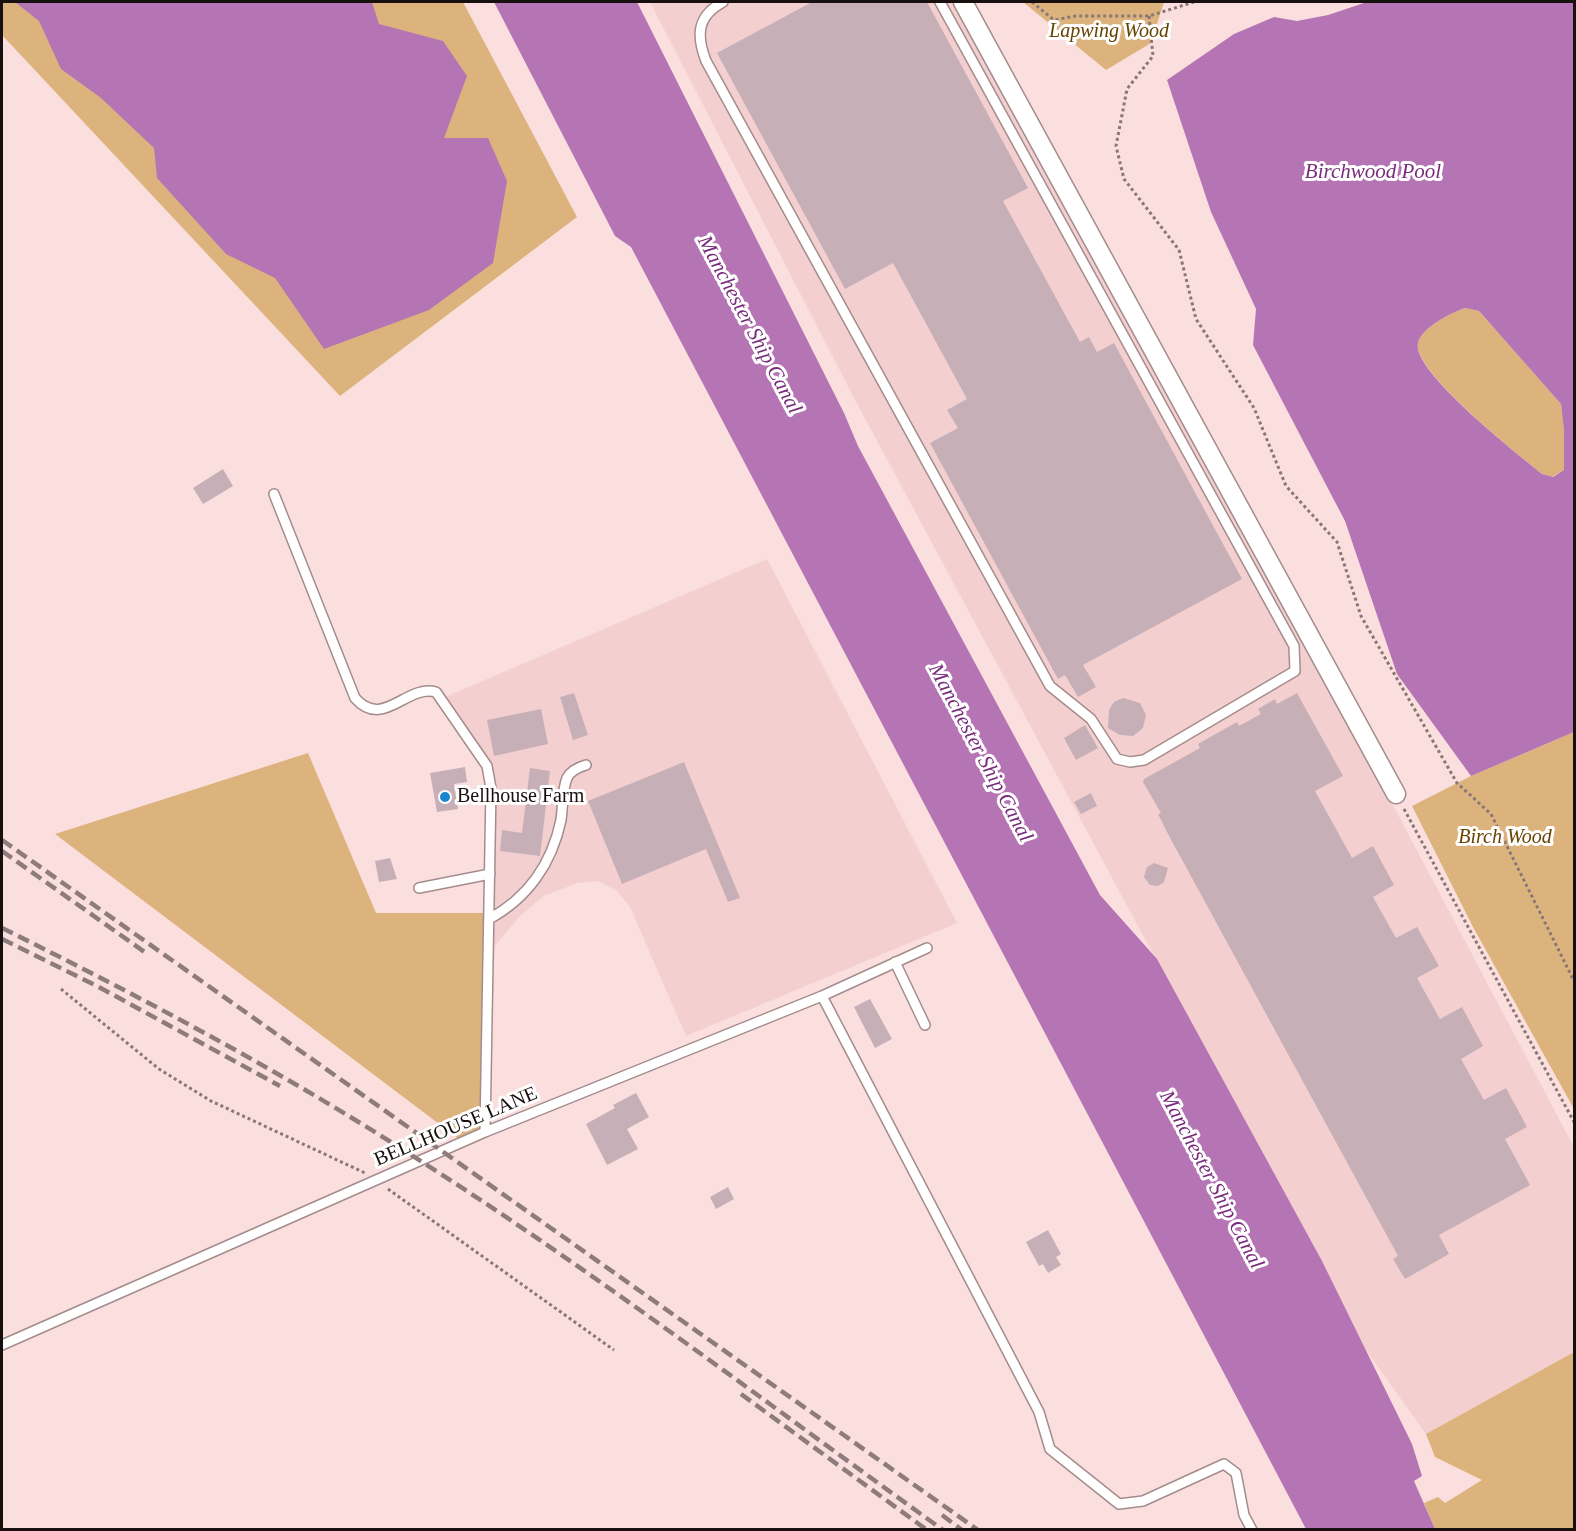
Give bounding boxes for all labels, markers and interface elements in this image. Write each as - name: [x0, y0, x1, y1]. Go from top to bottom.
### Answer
- park label: Lapwing Wood: [1049, 20, 1169, 44]
- water label: Birchwood Pool: [1305, 159, 1441, 185]
- water label: Manchester Ship Canal: [691, 232, 807, 418]
- water label: Manchester Ship Canal: [922, 660, 1038, 846]
- place label: Bellhouse Farm: [457, 785, 584, 809]
- marker: Bellhouse Farm: [438, 790, 452, 804]
- park label: Birch Wood: [1458, 826, 1552, 850]
- street label: BELLHOUSE LANE: [371, 1082, 541, 1172]
- water label: Manchester Ship Canal: [1153, 1087, 1269, 1273]

